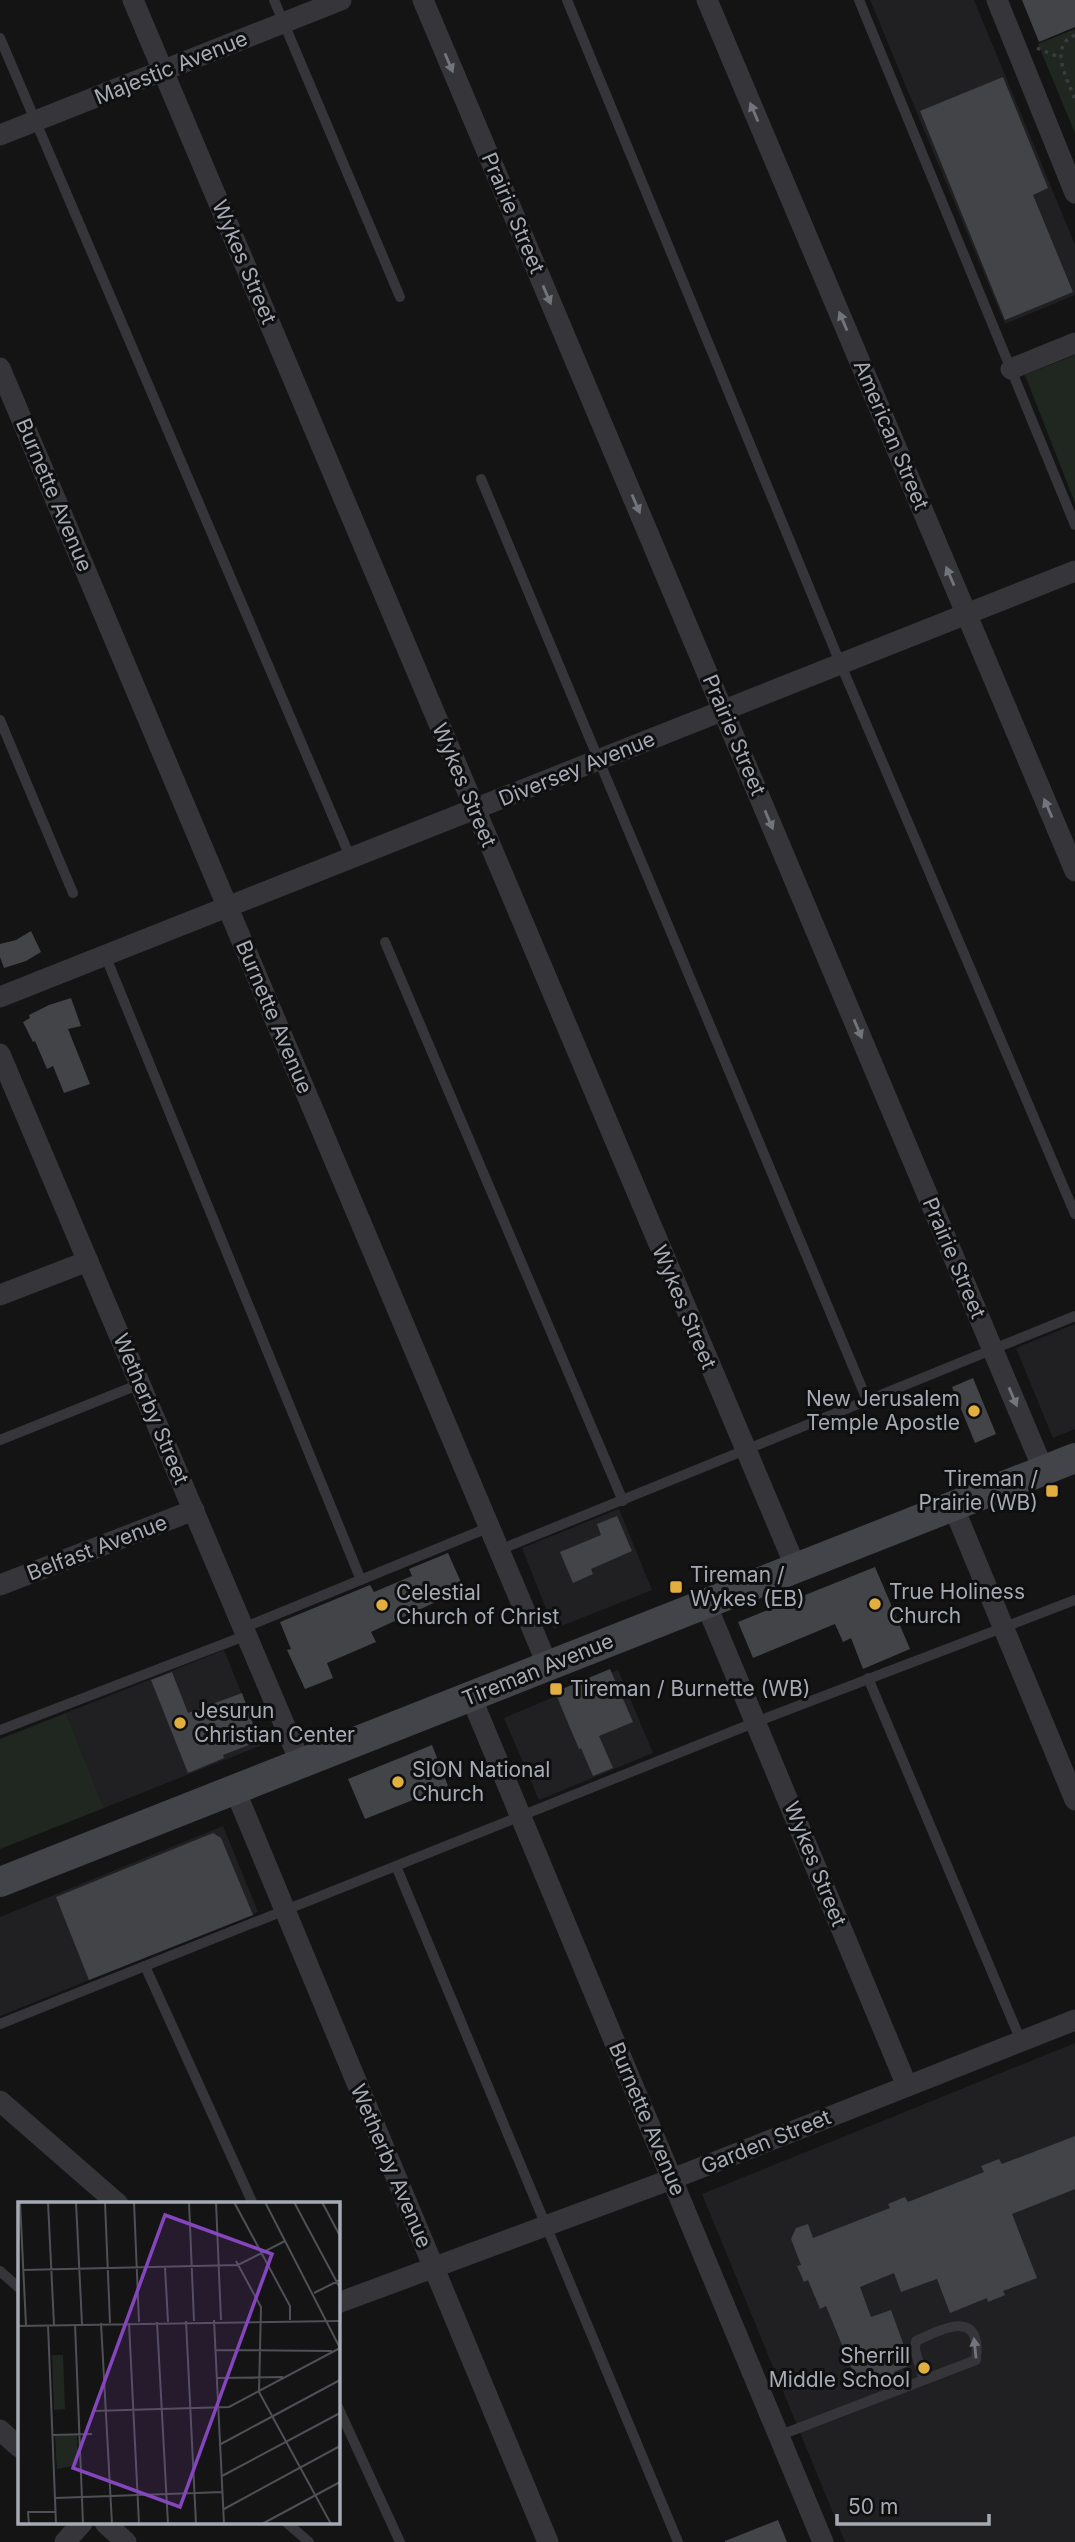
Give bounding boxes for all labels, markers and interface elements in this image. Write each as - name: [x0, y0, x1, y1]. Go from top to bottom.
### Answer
- street label: Majestic Avenue: [91, 25, 251, 110]
- one-way arrow: [444, 53, 455, 74]
- one-way arrow: [748, 101, 759, 122]
- street label: Prairie Street: [477, 149, 550, 277]
- street label: Wykes Street: [207, 196, 282, 328]
- one-way arrow: [542, 285, 553, 306]
- one-way arrow: [837, 311, 848, 332]
- street label: American Street: [849, 356, 934, 513]
- street label: Burnette Avenue: [11, 414, 98, 575]
- one-way arrow: [631, 494, 642, 515]
- one-way arrow: [945, 565, 956, 586]
- street label: Prairie Street: [698, 671, 771, 799]
- street label: Wykes Street: [427, 719, 502, 851]
- street label: Diversey Avenue: [495, 726, 659, 811]
- one-way arrow: [1043, 797, 1054, 818]
- one-way arrow: [764, 809, 775, 830]
- street label: Burnette Avenue: [231, 936, 318, 1097]
- one-way arrow: [852, 1019, 863, 1040]
- street label: Prairie Street: [918, 1194, 991, 1322]
- street label: Wykes Street: [647, 1241, 722, 1373]
- street label: Wetherby Street: [108, 1330, 194, 1488]
- place label: New Jerusalem Temple Apostle: [806, 1386, 960, 1435]
- one-way arrow: [1007, 1387, 1018, 1408]
- marker: New Jerusalem Temple Apostle: [966, 1403, 982, 1419]
- place label: Tireman / Prairie (WB): [919, 1466, 1038, 1515]
- marker: Tireman / Prairie (WB): [1044, 1483, 1060, 1499]
- street label: Belfast Avenue: [23, 1509, 170, 1586]
- place label: Tireman / Wykes (EB): [690, 1562, 805, 1611]
- marker: Tireman / Wykes (EB): [668, 1579, 684, 1595]
- place label: True Holiness Church: [889, 1579, 1025, 1628]
- place label: Celestial Church of Christ: [396, 1580, 559, 1629]
- marker: True Holiness Church: [867, 1596, 883, 1612]
- marker: Celestial Church of Christ: [374, 1597, 390, 1613]
- street label: Tireman Avenue: [459, 1628, 617, 1711]
- place label: Tireman / Burnette (WB): [570, 1676, 810, 1701]
- marker: Tireman / Burnette (WB): [548, 1681, 564, 1697]
- place label: Jesurun Christian Center: [194, 1698, 355, 1747]
- marker: Jesurun Christian Center: [172, 1715, 188, 1731]
- place label: SION National Church: [412, 1757, 550, 1806]
- marker: SION National Church: [390, 1774, 406, 1790]
- street label: Wykes Street: [779, 1798, 852, 1930]
- street label: Burnette Avenue: [604, 2038, 691, 2199]
- street label: Wetherby Avenue: [346, 2080, 437, 2251]
- street label: Garden Street: [697, 2104, 834, 2179]
- inset map: [18, 2202, 340, 2524]
- one-way arrow: [969, 2337, 980, 2359]
- place label: Sherrill Middle School: [769, 2343, 910, 2392]
- marker: Sherrill Middle School: [916, 2360, 932, 2376]
- scale bar: [837, 2482, 989, 2526]
- text: 50 m: [848, 2494, 898, 2519]

